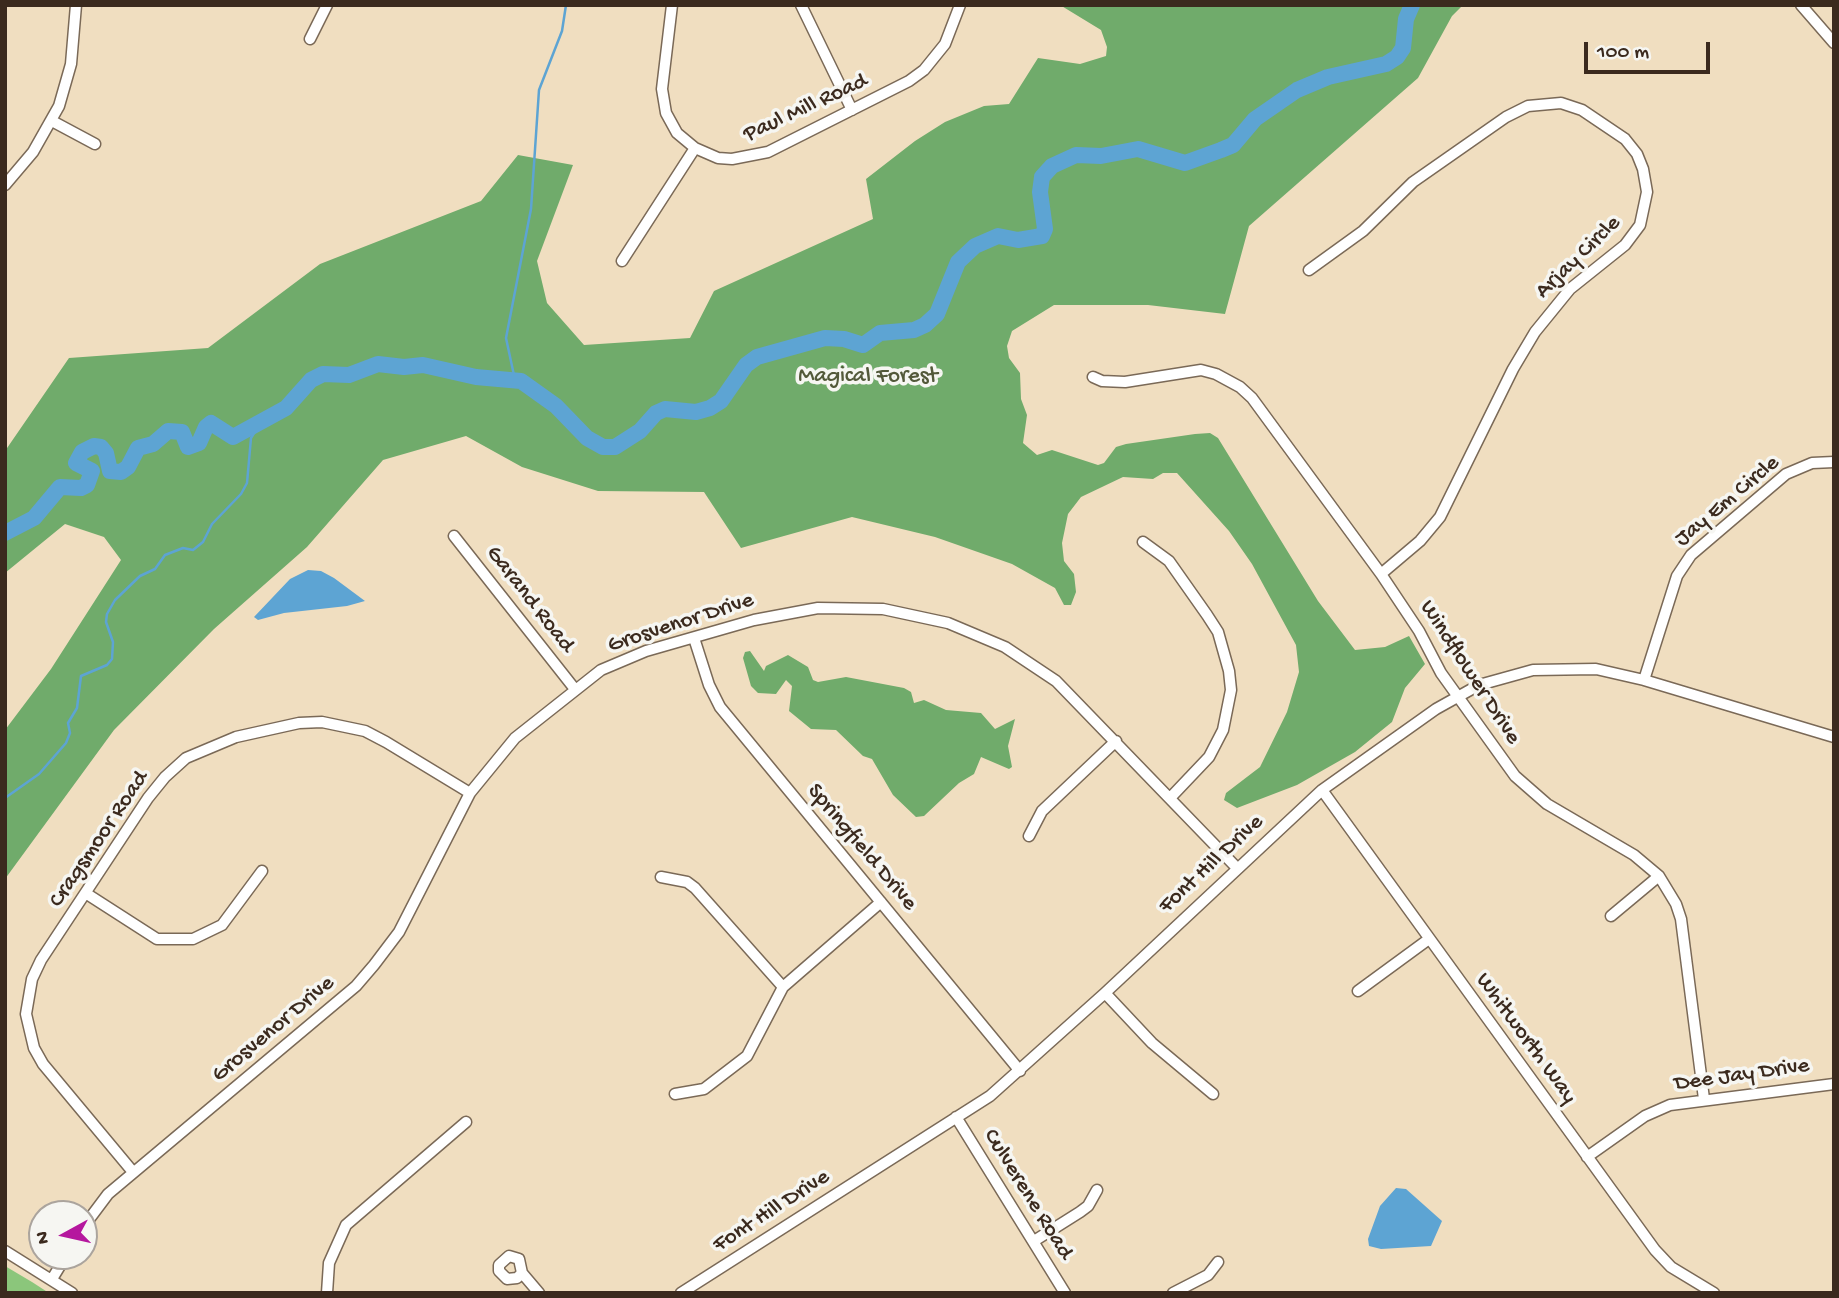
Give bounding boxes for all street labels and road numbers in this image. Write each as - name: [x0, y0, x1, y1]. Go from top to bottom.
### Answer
- street label: Paul Mill Road: [740, 68, 872, 150]
- street label: Arjay Circle: [1530, 210, 1628, 306]
- street label: Jay Em Circle: [1670, 450, 1786, 554]
- street label: Garand Road: [479, 541, 579, 659]
- street label: Grosvenor Drive: [605, 587, 757, 661]
- street label: Windflower Drive: [1412, 596, 1526, 750]
- street label: Cragsmoor Road: [44, 766, 156, 914]
- street label: Springfield Drive: [800, 779, 922, 917]
- street label: Font Hill Drive: [1154, 809, 1270, 921]
- street label: Whitworth Way: [1468, 968, 1582, 1110]
- street label: Grosvenor Drive: [207, 971, 341, 1089]
- street label: Dee Jay Drive: [1673, 1053, 1811, 1099]
- street label: Culverene Road: [976, 1125, 1078, 1265]
- street label: Font Hill Drive: [709, 1164, 835, 1260]

